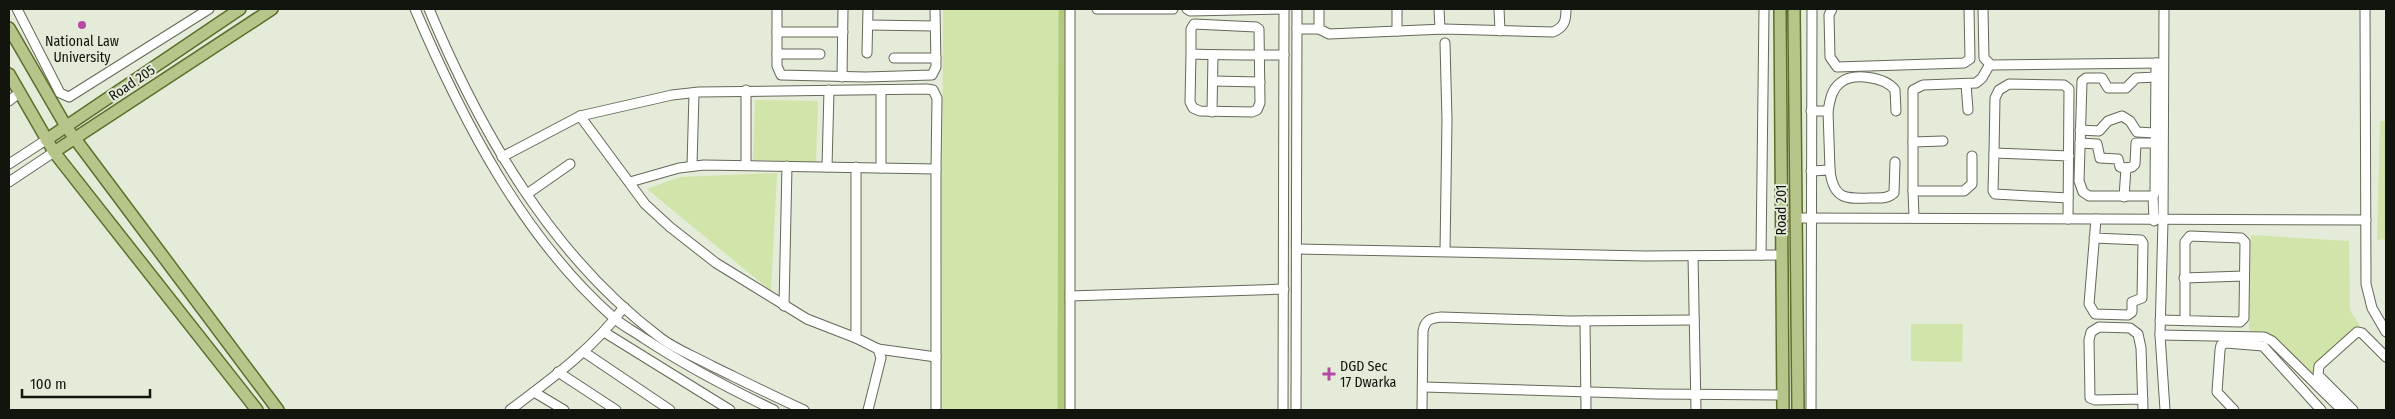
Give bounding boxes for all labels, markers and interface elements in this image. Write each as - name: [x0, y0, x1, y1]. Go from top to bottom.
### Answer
- marker: National Law University: [76, 19, 88, 31]
- place label: National Law University: [45, 33, 119, 66]
- street label: Road 205: [106, 61, 158, 105]
- street label: Road 201: [1773, 185, 1790, 235]
- place label: DGD Sec 17 Dwarka: [1340, 358, 1397, 391]
- scale bar: [22, 366, 150, 398]
- marker: DGD Sec 17 Dwarka: [1322, 367, 1336, 381]
- text: 100 m: [30, 375, 67, 393]

